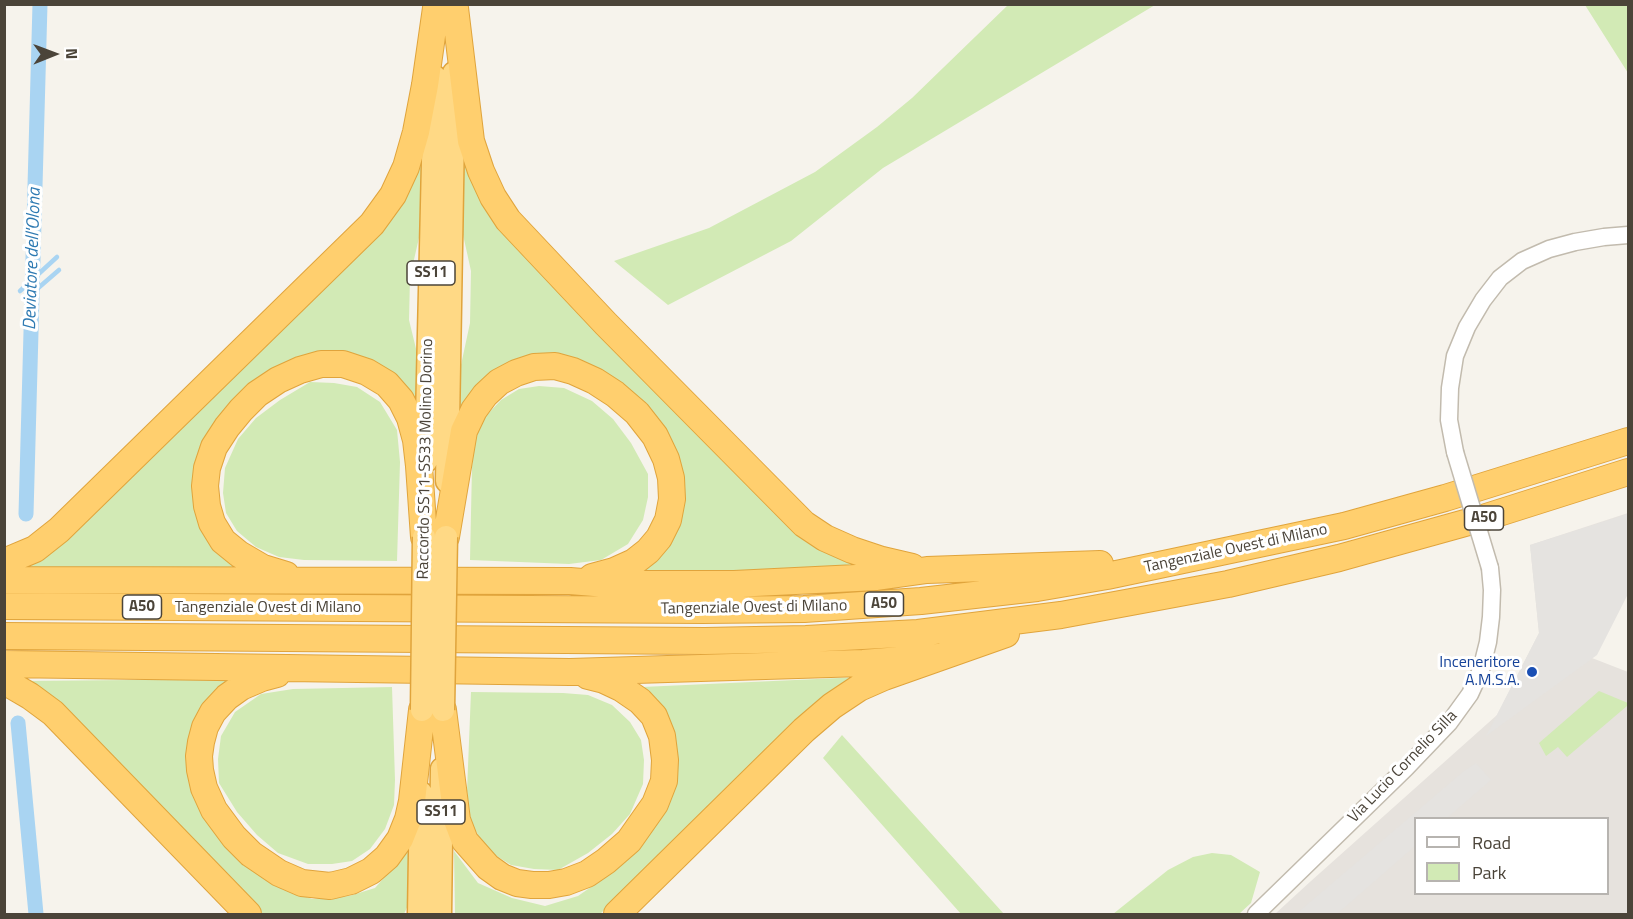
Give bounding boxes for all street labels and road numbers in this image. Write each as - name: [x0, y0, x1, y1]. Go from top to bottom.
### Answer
- road number: SS11: [407, 261, 455, 285]
- street label: Raccordo SS11-SS33 Molino Dorino: [414, 338, 438, 580]
- road number: A50: [1464, 506, 1504, 530]
- street label: Tangenziale Ovest di Milano: [1143, 520, 1329, 578]
- road number: A50: [864, 592, 904, 616]
- road number: A50: [122, 595, 162, 619]
- street label: Tangenziale Ovest di Milano: [661, 597, 847, 619]
- street label: Tangenziale Ovest di Milano: [175, 598, 361, 618]
- street label: Via Lucio Cornelio Silla: [1344, 707, 1462, 827]
- road number: SS11: [417, 800, 465, 824]

